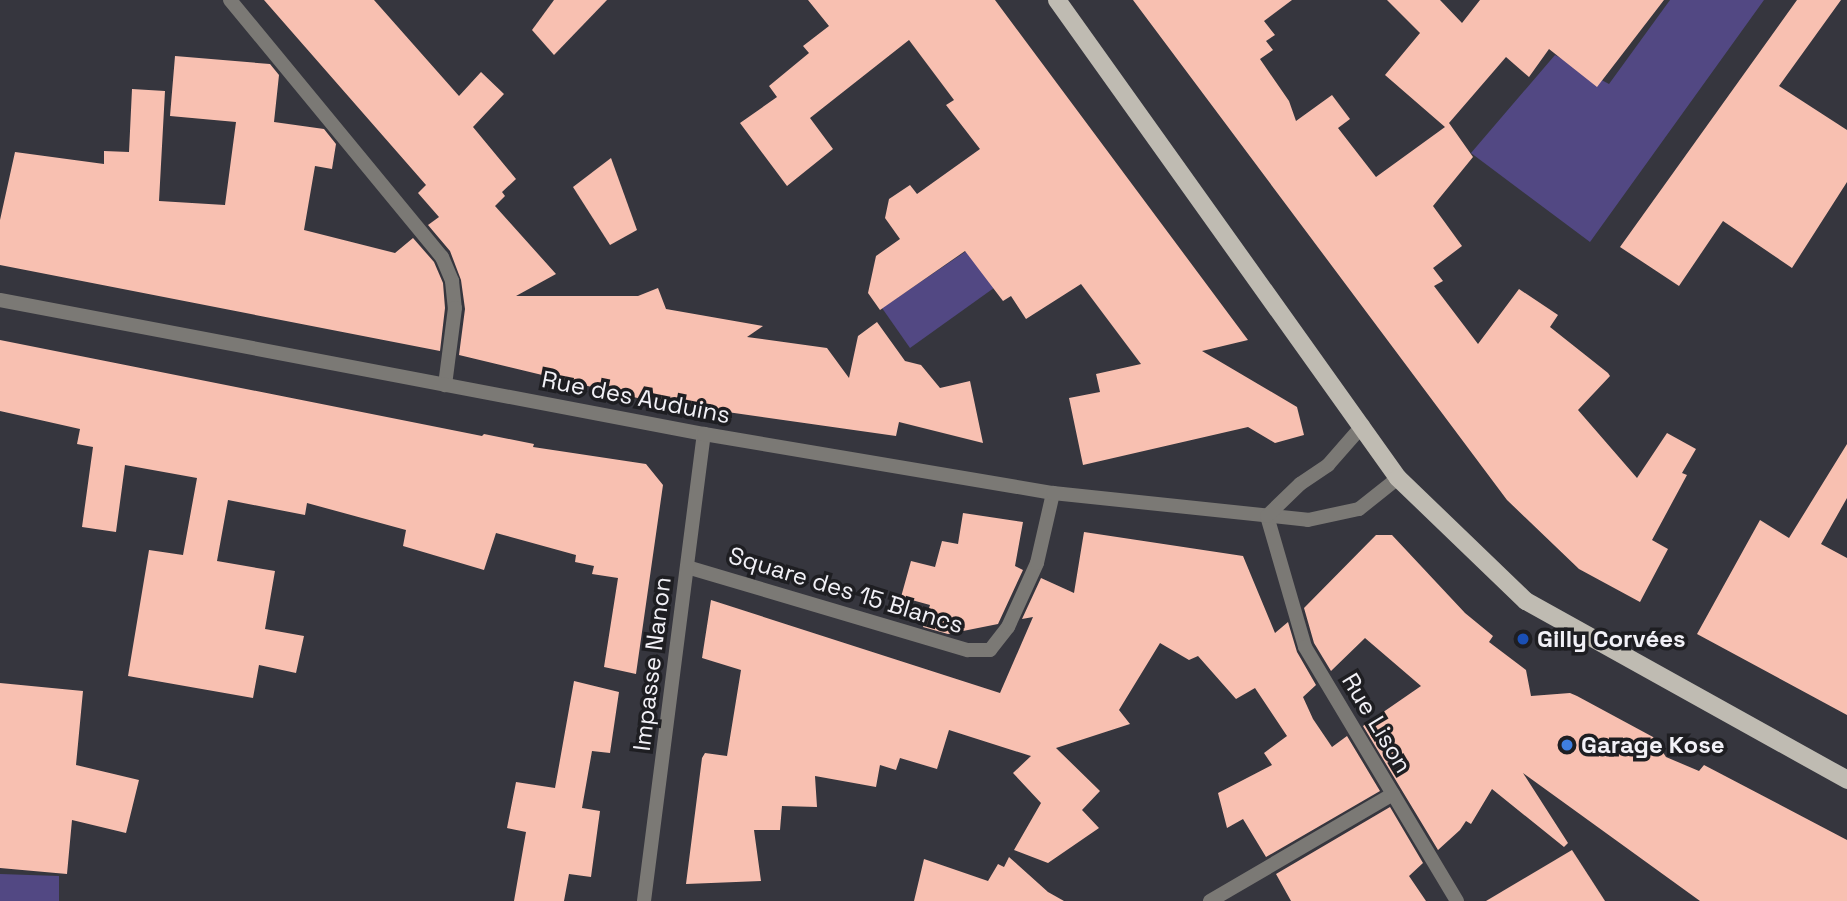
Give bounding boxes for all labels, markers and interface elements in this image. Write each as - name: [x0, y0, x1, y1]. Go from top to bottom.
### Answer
- street label: Rue des Auduins: [539, 365, 733, 429]
- street label: Square des 15 Blancs: [725, 541, 967, 639]
- street label: Impasse Nanon: [627, 575, 677, 753]
- place label: Gilly Corvées: [1537, 625, 1686, 653]
- marker: Gilly Corvées: [1515, 631, 1531, 647]
- street label: Rue Lison: [1336, 668, 1418, 778]
- place label: Garage Kose: [1581, 731, 1725, 759]
- marker: Garage Kose: [1559, 737, 1575, 753]

